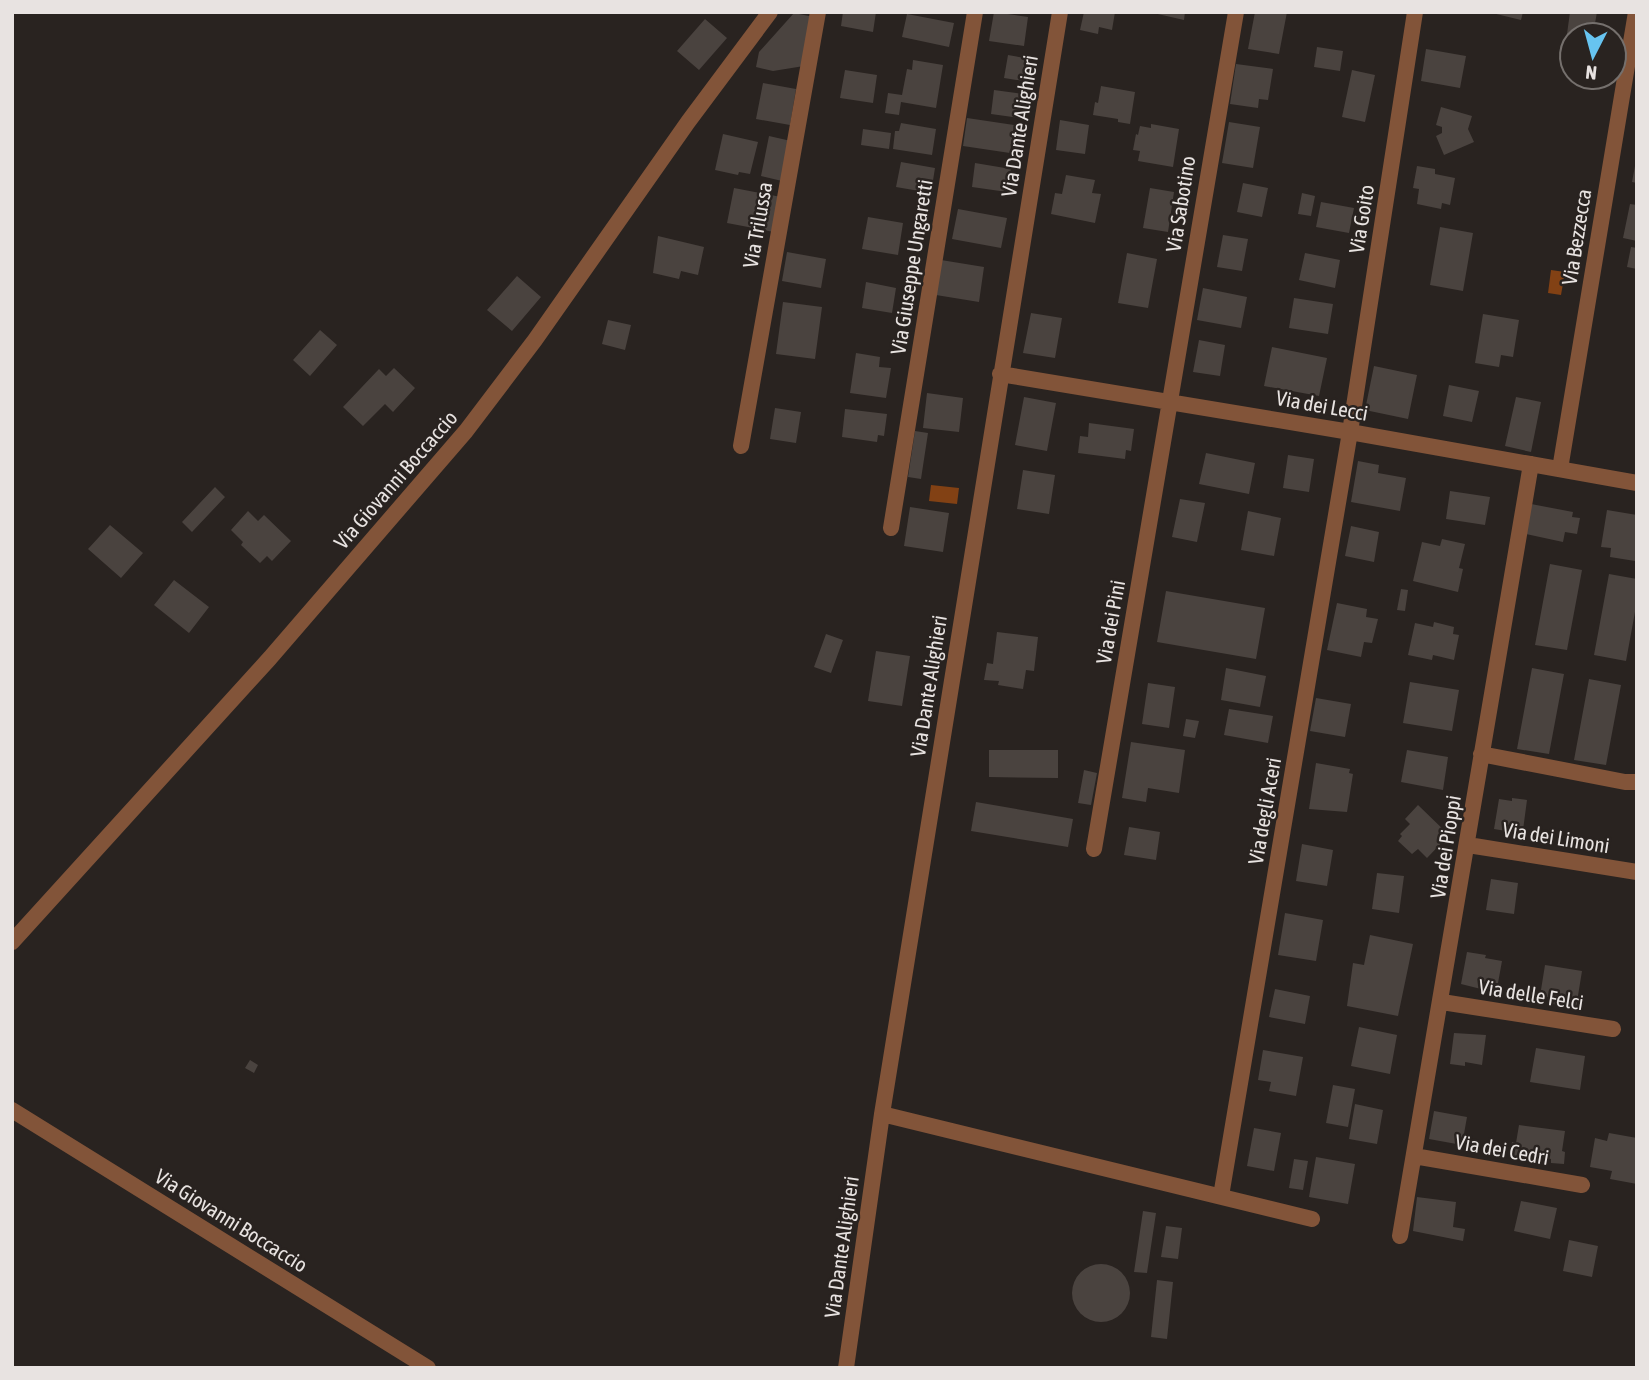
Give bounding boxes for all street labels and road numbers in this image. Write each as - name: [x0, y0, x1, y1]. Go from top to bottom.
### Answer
- street label: Via Dante Alighieri: [996, 53, 1042, 198]
- street label: Via Sabotino: [1161, 154, 1199, 254]
- street label: Via Giuseppe Ungaretti: [885, 178, 937, 356]
- street label: Via Trilussa: [738, 180, 776, 270]
- street label: Via Goito: [1344, 183, 1378, 255]
- street label: Via Bezzecca: [1557, 187, 1595, 287]
- street label: Via dei Lecci: [1274, 385, 1370, 425]
- street label: Via Giovanni Boccaccio: [329, 405, 462, 553]
- street label: Via dei Pini: [1091, 578, 1129, 666]
- street label: Via Dante Alighieri: [905, 613, 951, 758]
- street label: Via degli Aceri: [1243, 755, 1285, 866]
- street label: Via dei Pioppi: [1425, 793, 1465, 900]
- street label: Via dei Limoni: [1501, 817, 1611, 857]
- street label: Via delle Felci: [1477, 974, 1585, 1014]
- street label: Via dei Cedri: [1453, 1129, 1551, 1169]
- street label: Via Giovanni Boccaccio: [151, 1164, 312, 1277]
- street label: Via Dante Alighieri: [819, 1174, 863, 1319]

